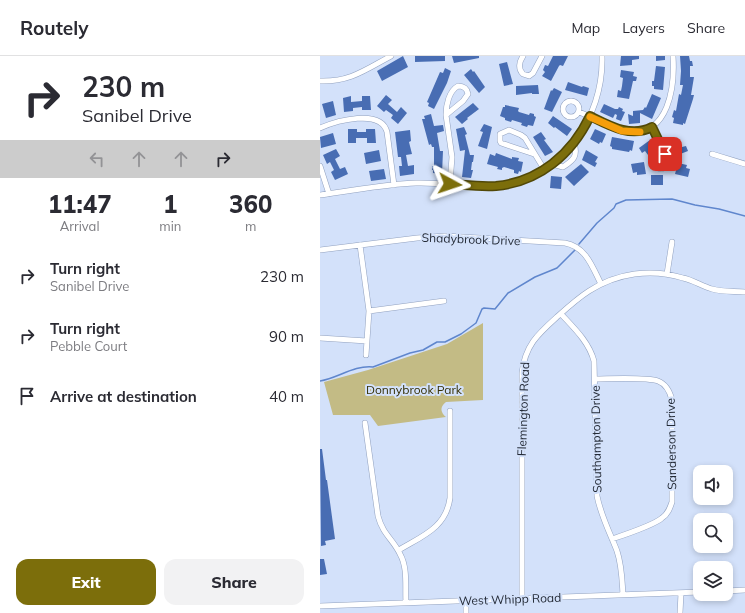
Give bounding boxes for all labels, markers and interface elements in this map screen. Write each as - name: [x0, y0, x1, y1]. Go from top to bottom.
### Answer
- text: Routely: [20, 16, 88, 40]
- text: Map: [571, 19, 600, 37]
- text: Layers: [622, 19, 665, 37]
- text: Share: [687, 19, 725, 37]
- text: 230 m: [82, 69, 165, 104]
- icon: right: [16, 72, 68, 124]
- text: Sanibel Drive: [82, 104, 192, 127]
- pin: [648, 137, 682, 171]
- icon: arrive: [654, 143, 676, 165]
- icon: left: [86, 148, 108, 170]
- icon: ahead: [128, 148, 150, 170]
- icon: ahead: [170, 148, 192, 170]
- icon: right: [212, 148, 234, 170]
- position arrow: [429, 163, 471, 205]
- text: 11:47: [48, 189, 112, 219]
- text: 1: [163, 189, 178, 219]
- text: 360: [229, 189, 272, 219]
- text: Arrival: [60, 218, 100, 234]
- text: min: [159, 218, 181, 234]
- text: m: [245, 218, 256, 234]
- street label: Shadybrook Drive: [421, 230, 521, 248]
- text: Turn right: [50, 259, 120, 278]
- icon: right: [16, 265, 38, 287]
- text: 230 m: [260, 267, 304, 286]
- text: Sanibel Drive: [50, 278, 129, 294]
- text: Turn right: [50, 319, 120, 338]
- icon: right: [16, 325, 38, 347]
- text: 90 m: [269, 327, 304, 346]
- text: Pebble Court: [50, 338, 127, 354]
- street label: Flemington Road: [514, 362, 532, 456]
- park label: Donnybrook Park: [366, 382, 463, 397]
- icon: arrive: [16, 385, 38, 407]
- street label: Southampton Drive: [588, 385, 604, 493]
- text: Arrive at destination: [50, 387, 197, 406]
- text: 40 m: [269, 387, 304, 406]
- street label: Sanderson Drive: [663, 398, 679, 490]
- map controls: [693, 465, 733, 601]
- button: sound: [693, 465, 733, 505]
- button: search: [693, 513, 733, 553]
- button: Exit: [16, 559, 156, 605]
- button: Share: [164, 559, 304, 605]
- button: layers: [693, 561, 733, 601]
- street label: West Whipp Road: [458, 590, 562, 608]

